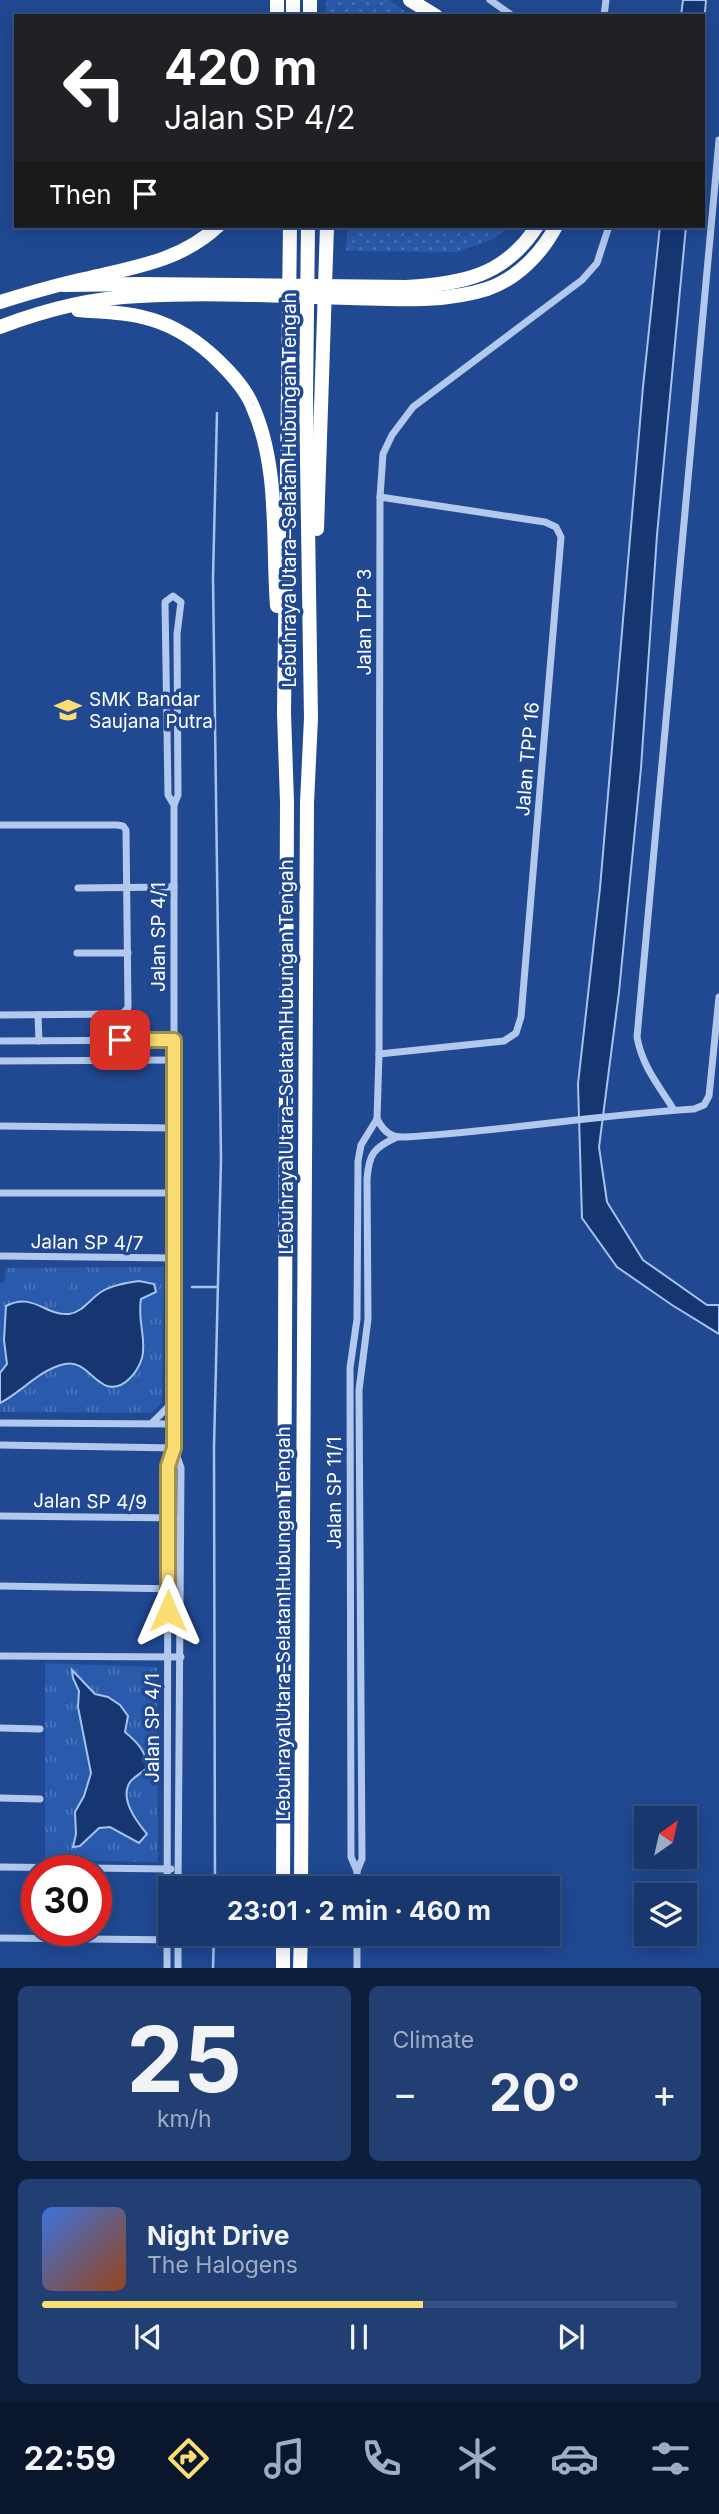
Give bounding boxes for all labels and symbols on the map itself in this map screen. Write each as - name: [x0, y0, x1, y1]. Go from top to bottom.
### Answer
- street label: Lebuhraya Utara–Selatan Hubungan Tengah: [278, 292, 301, 688]
- street label: Jalan TPP 3: [353, 569, 376, 675]
- place label: SMK Bandar Saujana Putra: [89, 688, 213, 733]
- school or university icon: SMK Bandar Saujana Putra: [53, 695, 83, 725]
- street label: Jalan TPP 16: [511, 701, 544, 817]
- street label: Lebuhraya Utara–Selatan Hubungan Tengah: [275, 859, 298, 1255]
- street label: Jalan SP 4/1: [147, 882, 170, 992]
- pin: [90, 1010, 150, 1070]
- street label: Jalan SP 4/7: [30, 1230, 144, 1255]
- street label: Lebuhraya Utara–Selatan Hubungan Tengah: [272, 1426, 295, 1822]
- street label: Jalan SP 11/1: [323, 1436, 346, 1550]
- street label: Jalan SP 4/9: [33, 1489, 147, 1514]
- position arrow: [131, 1574, 205, 1648]
- street label: Jalan SP 4/1: [141, 1673, 164, 1783]
- north arrow: [634, 1806, 696, 1869]
- speed limit sign: 30: [21, 1855, 112, 1946]

